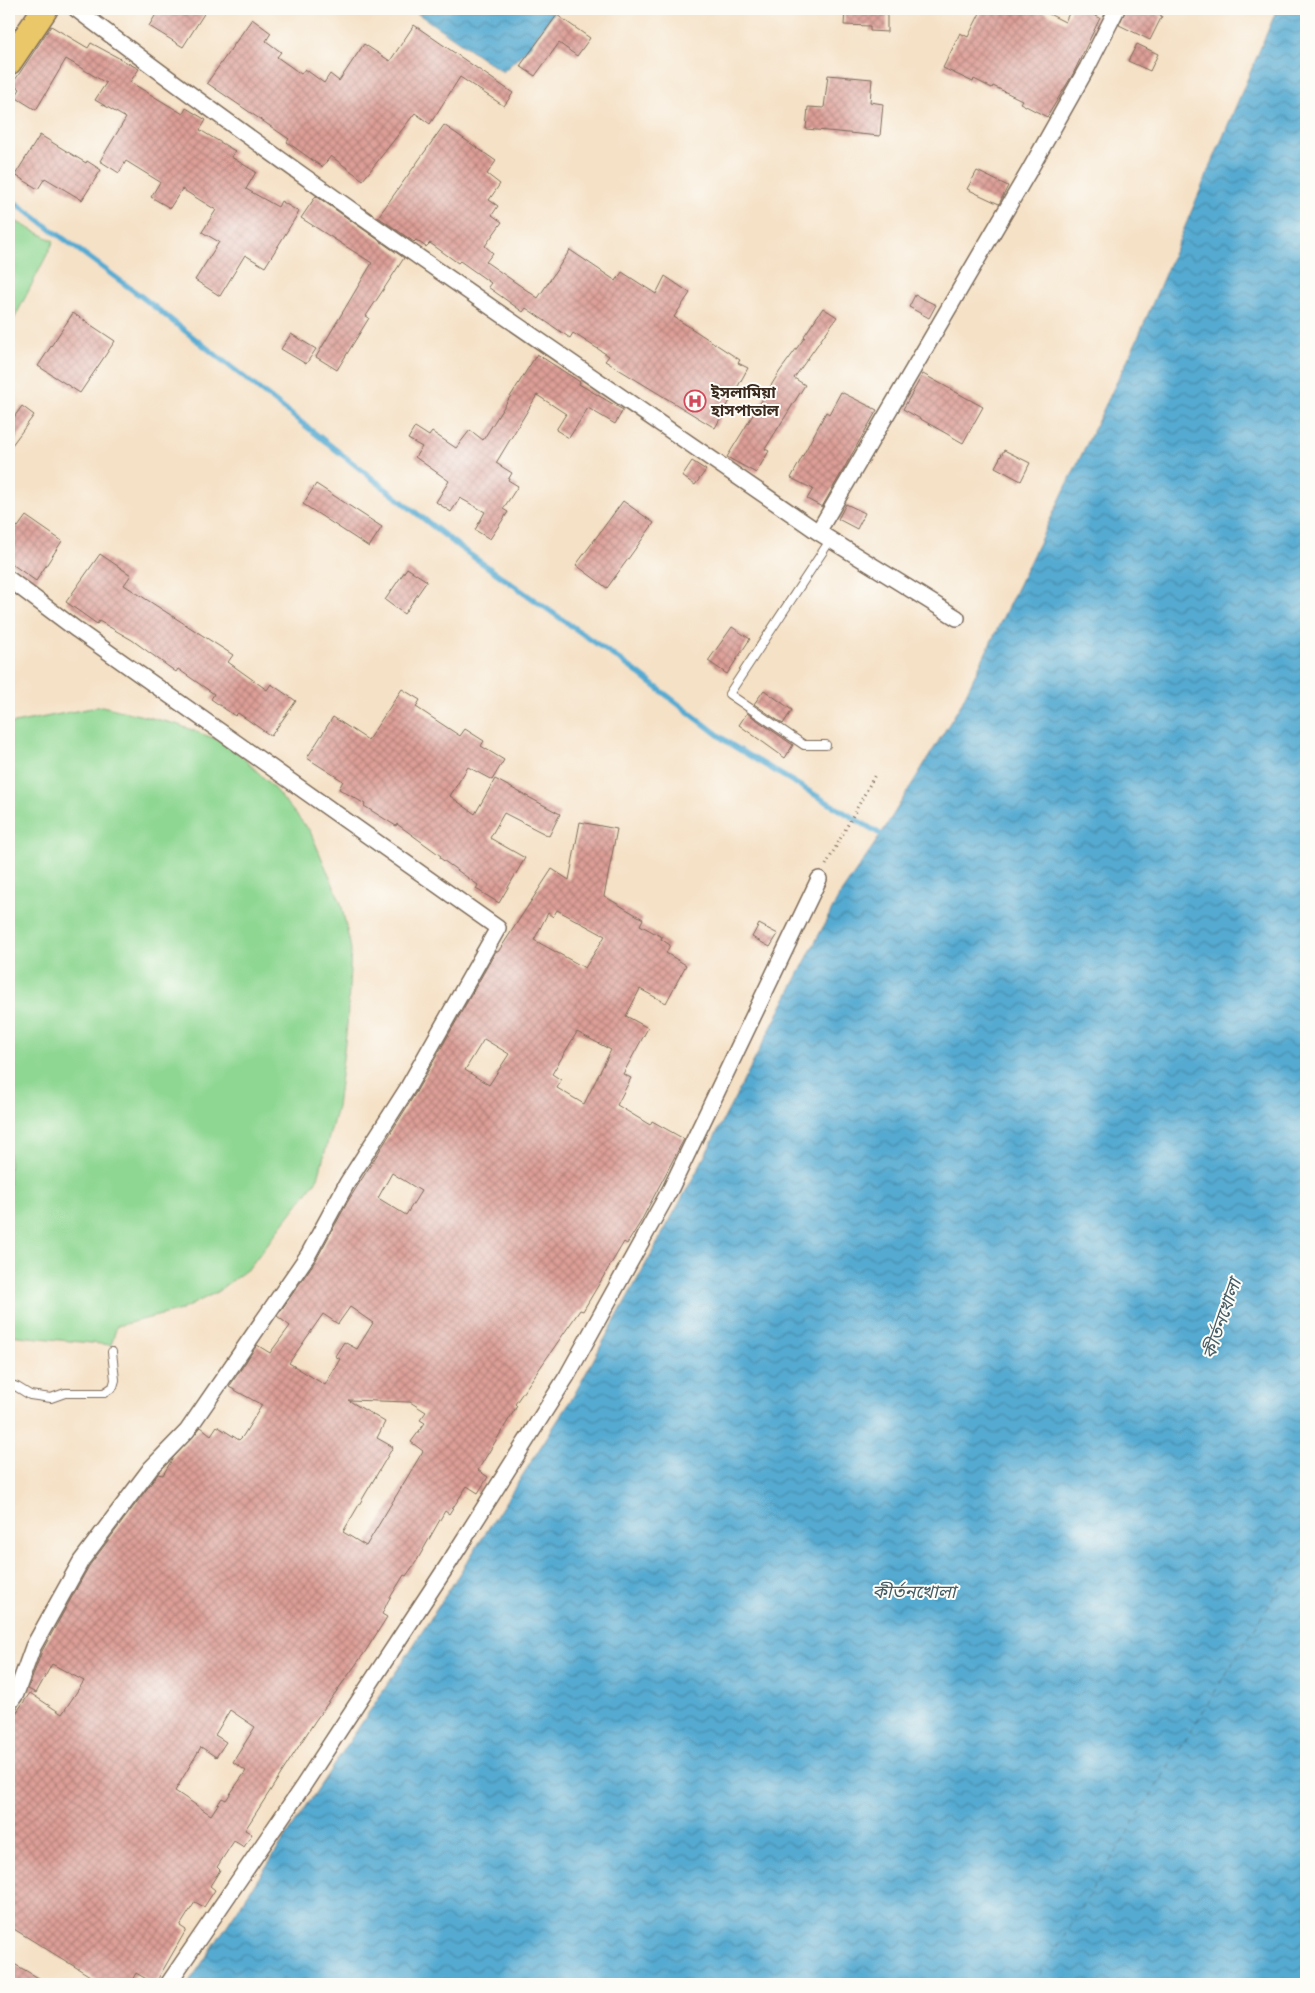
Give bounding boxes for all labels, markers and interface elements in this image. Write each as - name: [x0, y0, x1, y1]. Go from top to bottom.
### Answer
- place label: ইসলামিয়া হাসপাতাল: [710, 378, 780, 425]
- hospital icon: ইসলামিয়া হাসপাতাল: [683, 389, 707, 413]
- water label: কীর্তনখোলা: [1193, 1271, 1252, 1364]
- water label: কীর্তনখোলা: [872, 1576, 959, 1608]

